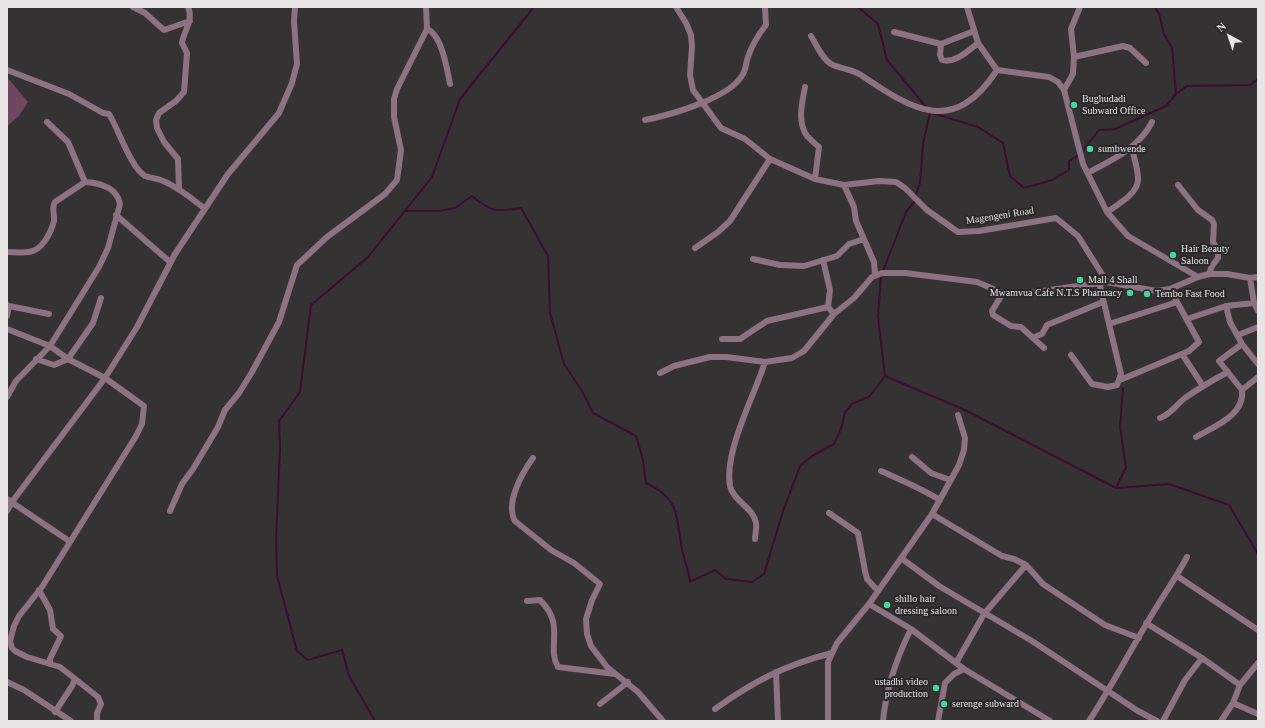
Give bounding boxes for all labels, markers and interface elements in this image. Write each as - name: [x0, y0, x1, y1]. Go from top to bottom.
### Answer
- north arrow: [1209, 16, 1249, 56]
- text: N: [1214, 20, 1228, 34]
- place label: Bughudadi Subward Office: [1082, 93, 1145, 116]
- marker: Bughudadi Subward Office: [1069, 100, 1079, 110]
- place label: sumbwende: [1098, 143, 1146, 155]
- marker: sumbwende: [1085, 144, 1095, 154]
- street label: Magengeni Road: [965, 205, 1035, 227]
- place label: Hair Beauty Saloon: [1181, 243, 1230, 266]
- marker: Hair Beauty Saloon: [1168, 250, 1178, 260]
- place label: Mall 4 Shall: [1088, 274, 1137, 286]
- marker: Mall 4 Shall: [1075, 275, 1085, 285]
- place label: Mwamvua Cafe N.T.S Pharmacy: [990, 287, 1122, 299]
- marker: Mwamvua Cafe N.T.S Pharmacy: [1125, 288, 1135, 298]
- place label: Tembo Fast Food: [1155, 288, 1225, 300]
- marker: Tembo Fast Food: [1142, 289, 1152, 299]
- place label: shillo hair dressing saloon: [895, 593, 957, 616]
- marker: shillo hair dressing saloon: [882, 600, 892, 610]
- place label: ustadhi video production: [874, 676, 928, 700]
- marker: ustadhi video production: [931, 683, 941, 693]
- place label: serenge subward: [952, 698, 1019, 710]
- marker: serenge subward: [939, 699, 949, 709]

